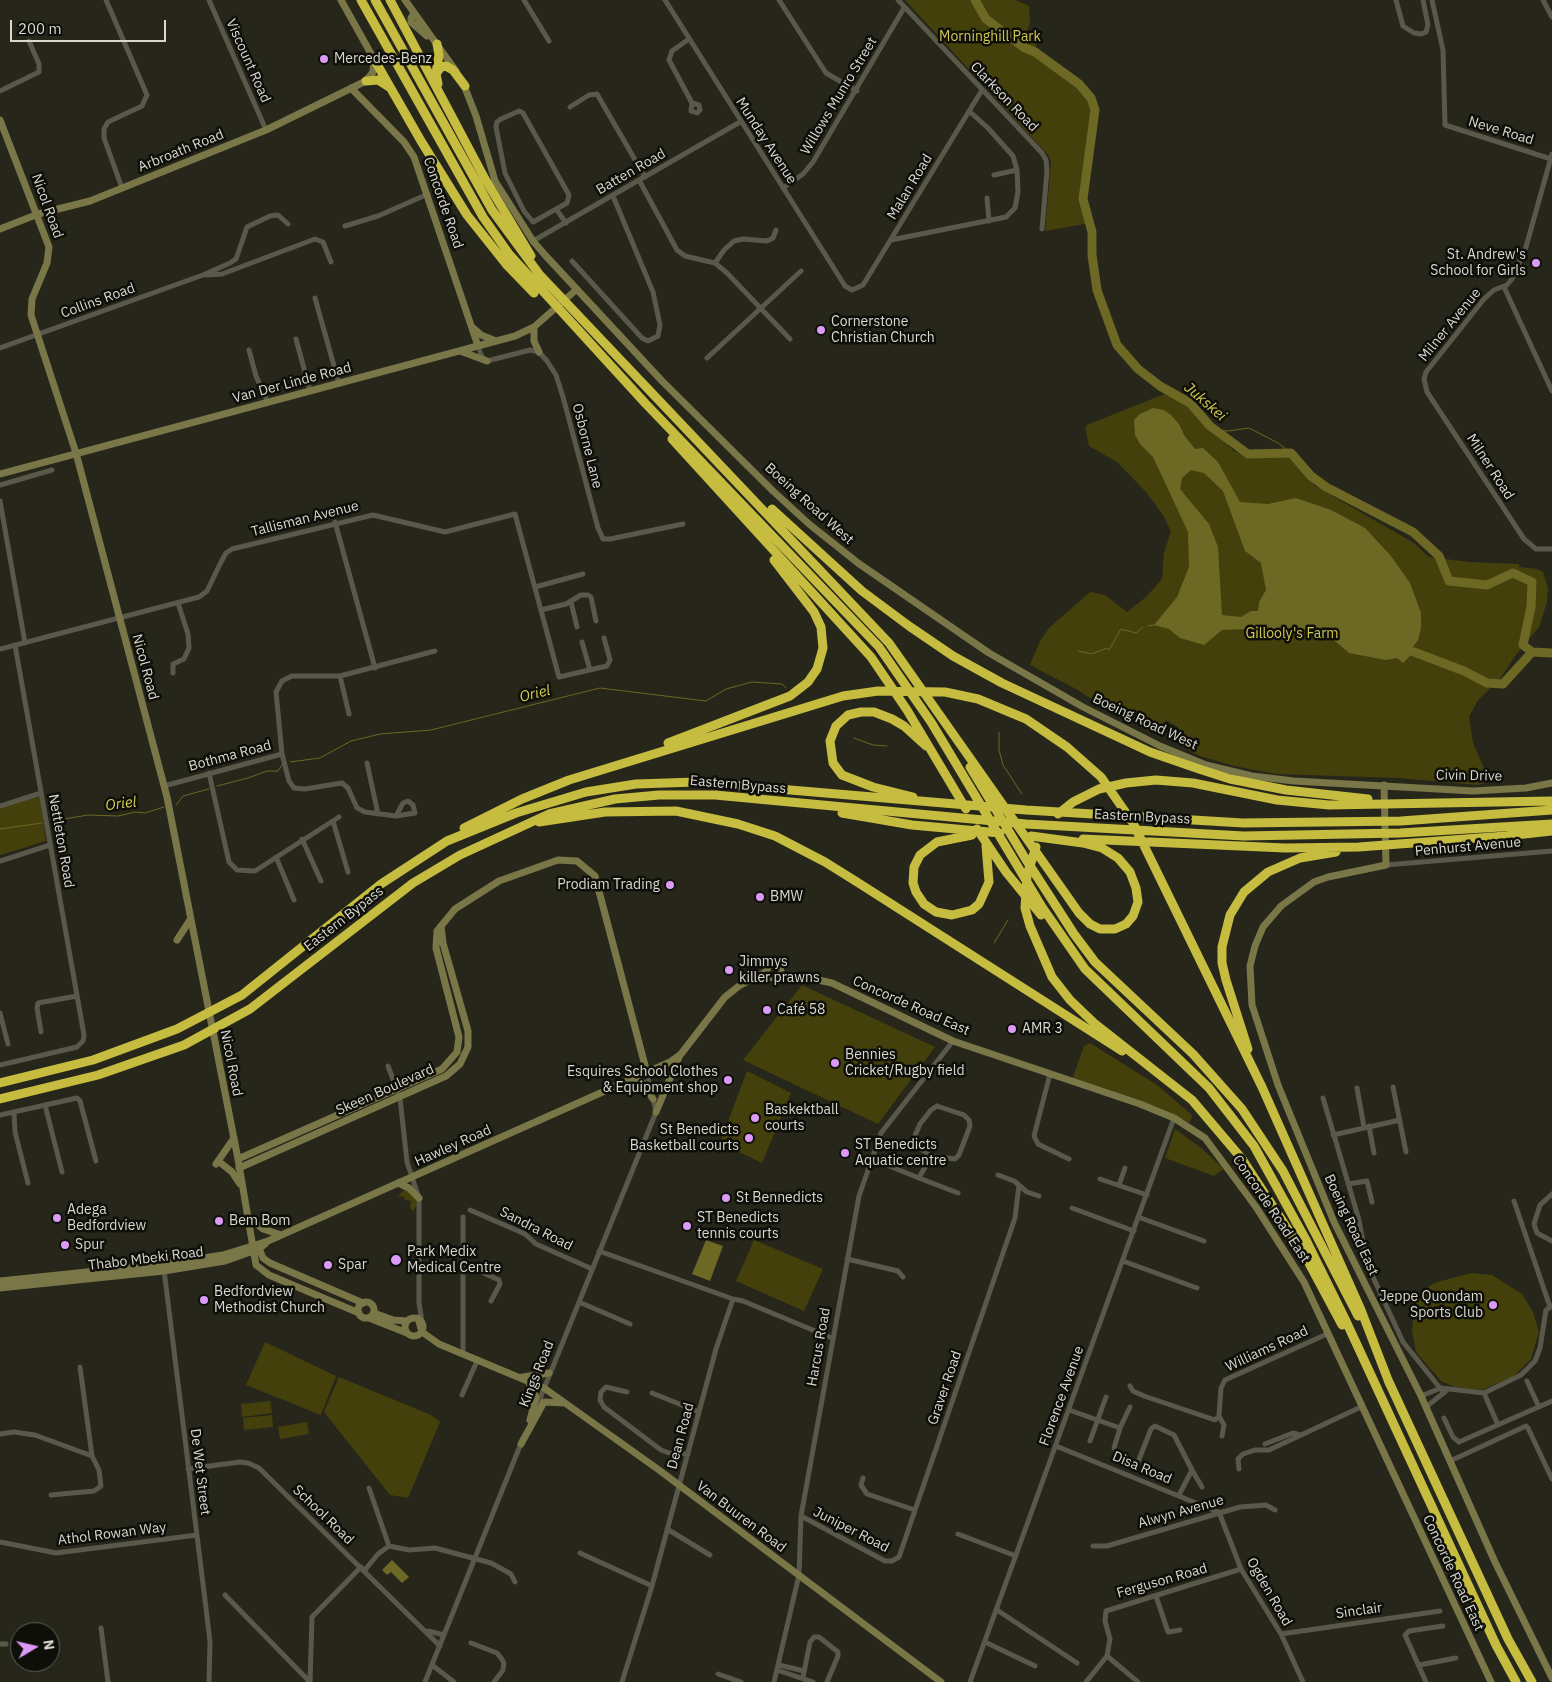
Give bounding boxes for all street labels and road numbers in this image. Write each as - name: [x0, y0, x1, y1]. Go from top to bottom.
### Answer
- street label: Viscount Road: [222, 16, 274, 106]
- street label: Willows Munro Street: [797, 34, 881, 158]
- street label: Clarkson Road: [967, 59, 1041, 135]
- street label: Munday Avenue: [732, 95, 800, 187]
- street label: Neve Road: [1466, 113, 1536, 149]
- street label: Arbroath Road: [136, 126, 226, 176]
- street label: Batten Road: [593, 145, 669, 199]
- street label: Malan Road: [884, 151, 936, 223]
- street label: Concorde Road: [419, 155, 467, 251]
- street label: Nicol Road: [28, 171, 66, 241]
- street label: Collins Road: [59, 280, 137, 322]
- street label: Milner Avenue: [1415, 285, 1485, 365]
- street label: Van Der Linde Road: [231, 359, 353, 407]
- street label: Osborne Lane: [568, 402, 606, 490]
- street label: Milner Road: [1463, 431, 1517, 503]
- street label: Boeing Road West: [761, 460, 857, 548]
- street label: Tallisman Avenue: [250, 498, 360, 540]
- street label: Nicol Road: [128, 632, 162, 702]
- street label: Boeing Road West: [1090, 690, 1200, 754]
- street label: Bothma Road: [187, 737, 273, 775]
- street label: Civin Drive: [1436, 767, 1502, 785]
- street label: Eastern Bypass: [689, 772, 787, 798]
- street label: Nettleton Road: [44, 793, 78, 889]
- street label: Eastern Bypass: [1093, 806, 1191, 828]
- street label: Penhurst Avenue: [1414, 834, 1522, 860]
- street label: Eastern Bypass: [301, 883, 387, 955]
- street label: Concorde Road East: [850, 973, 972, 1039]
- street label: Nicol Road: [216, 1028, 246, 1098]
- street label: Skeen Boulevard: [333, 1061, 437, 1119]
- street label: Hawley Road: [412, 1122, 494, 1170]
- street label: Concorde Road East: [1229, 1152, 1313, 1266]
- street label: Boeing Road East: [1320, 1172, 1382, 1278]
- street label: Sandra Road: [497, 1203, 575, 1255]
- street label: Thabo Mbeki Road: [87, 1244, 205, 1274]
- street label: Harcus Road: [804, 1306, 834, 1388]
- street label: Williams Road: [1223, 1323, 1311, 1375]
- street label: Kings Road: [516, 1338, 558, 1410]
- street label: Florence Avenue: [1036, 1344, 1088, 1448]
- street label: Graver Road: [924, 1349, 966, 1427]
- street label: Dean Road: [664, 1401, 698, 1471]
- street label: De Wet Street: [186, 1428, 214, 1516]
- street label: Disa Road: [1110, 1448, 1174, 1488]
- street label: Van Buuren Road: [693, 1478, 789, 1556]
- street label: School Road: [289, 1482, 357, 1548]
- street label: Alwyn Avenue: [1136, 1492, 1226, 1532]
- street label: Juniper Road: [810, 1504, 892, 1556]
- street label: Concorde Road East: [1419, 1512, 1487, 1634]
- street label: Athol Rowan Way: [57, 1519, 167, 1549]
- street label: Ogden Road: [1243, 1555, 1295, 1629]
- street label: Ferguson Road: [1115, 1560, 1209, 1602]
- street label: Sinclair: [1335, 1599, 1383, 1623]

